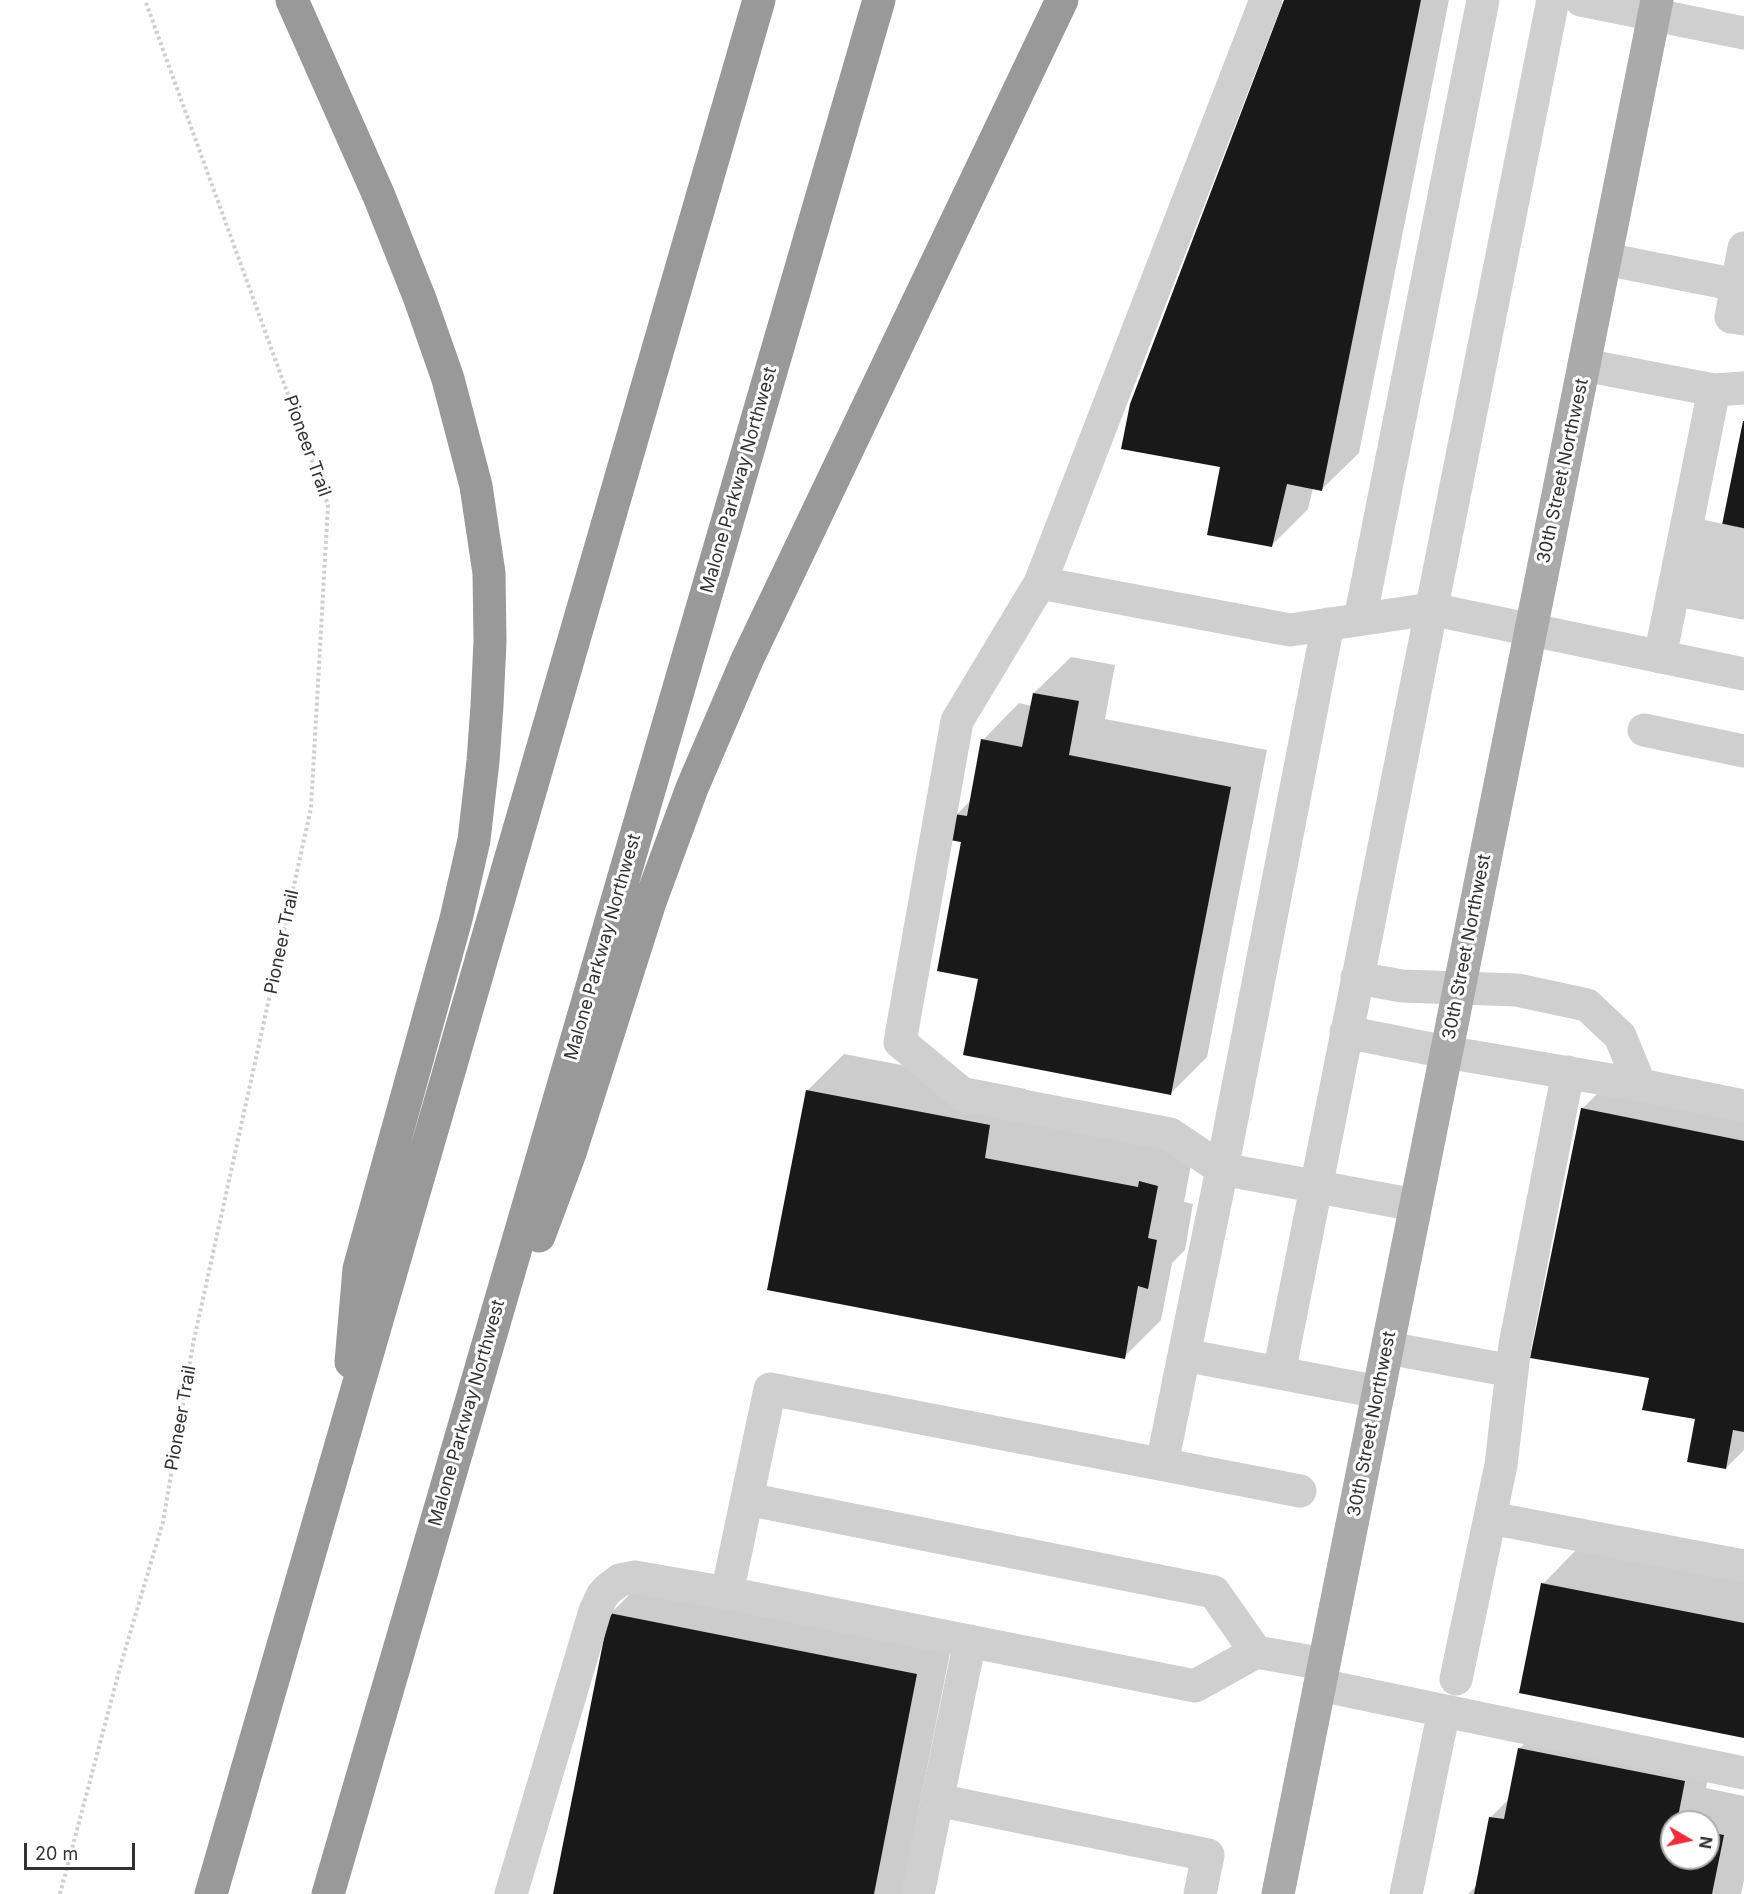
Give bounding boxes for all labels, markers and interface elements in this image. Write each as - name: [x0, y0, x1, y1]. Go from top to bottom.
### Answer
- street label: Malone Parkway Northwest: [696, 364, 782, 596]
- street label: 30th Street Northwest: [1533, 377, 1593, 565]
- street label: Pioneer Trail: [279, 392, 335, 500]
- street label: Malone Parkway Northwest: [560, 831, 646, 1063]
- street label: 30th Street Northwest: [1438, 852, 1496, 1042]
- street label: Pioneer Trail: [260, 888, 304, 996]
- street label: Malone Parkway Northwest: [424, 1297, 510, 1529]
- street label: 30th Street Northwest: [1343, 1329, 1401, 1519]
- street label: Pioneer Trail: [161, 1364, 201, 1472]
- north arrow: [1660, 1810, 1720, 1870]
- scale bar: [27, 1831, 138, 1869]
- text: N: [1695, 1835, 1717, 1850]
- text: 20 m: [35, 1843, 78, 1864]

